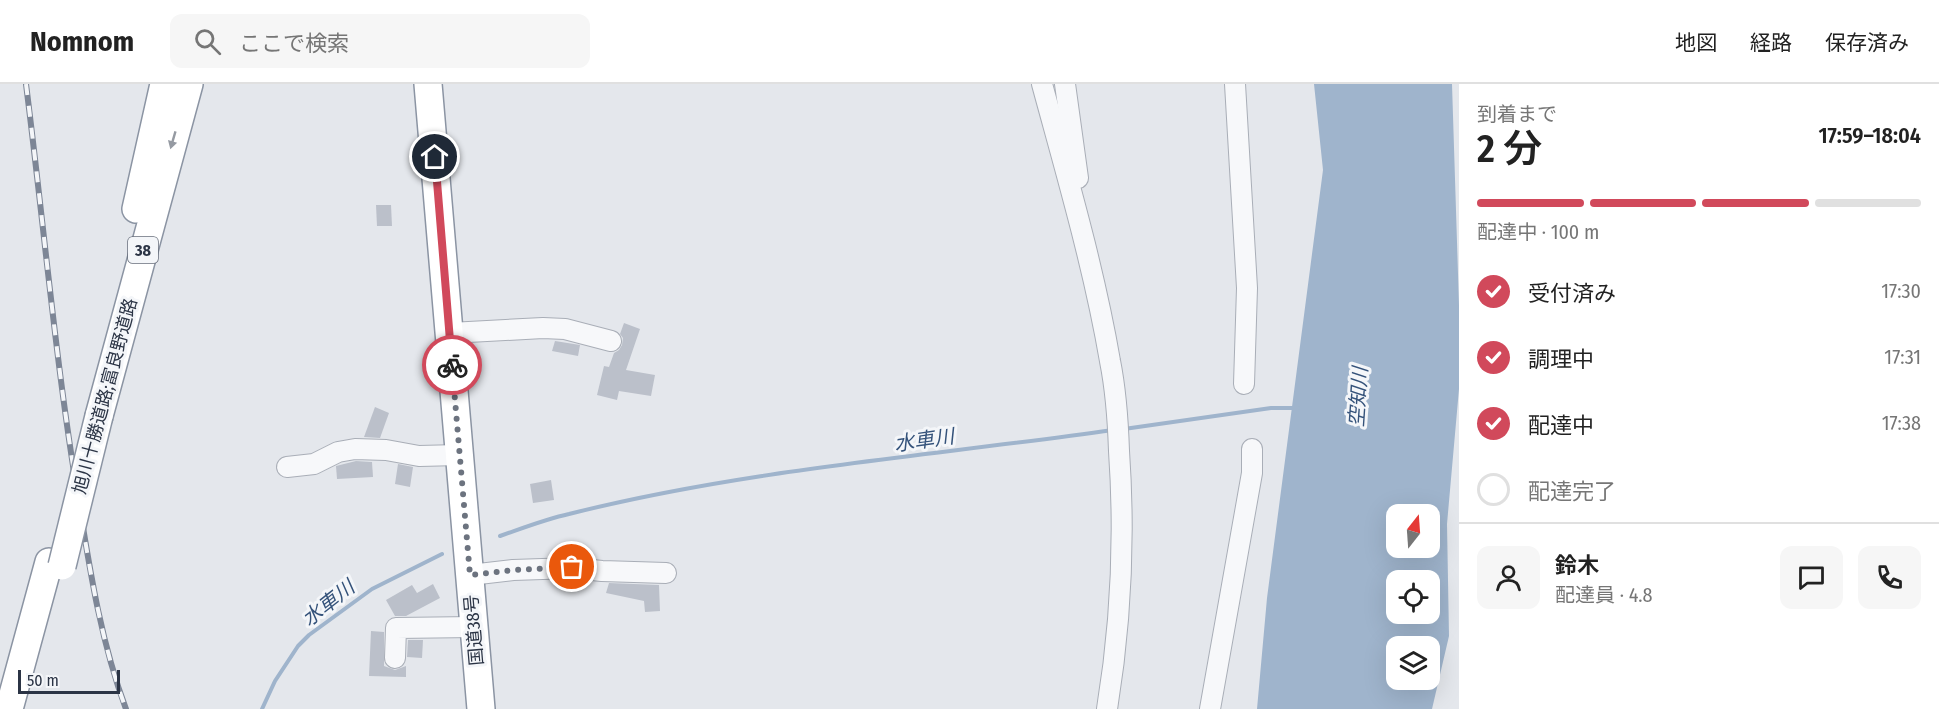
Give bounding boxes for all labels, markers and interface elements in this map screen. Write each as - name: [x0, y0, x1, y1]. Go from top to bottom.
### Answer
- search box: [170, 14, 590, 68]
- text: Nomnom: [30, 25, 134, 58]
- icon: search: [191, 25, 224, 58]
- text: ここで検索: [239, 30, 349, 57]
- text: 地図: [1675, 30, 1717, 56]
- text: 経路: [1750, 30, 1792, 56]
- text: 保存済み: [1825, 30, 1909, 56]
- text: 到着まで: [1477, 102, 1557, 126]
- text: 17:59–18:04: [1818, 122, 1921, 149]
- text: 2 分: [1477, 126, 1542, 172]
- one-way arrow: [168, 131, 177, 149]
- pin: [409, 131, 460, 182]
- icon: home: [418, 140, 451, 173]
- text: 配達中 · 100 m: [1477, 220, 1599, 244]
- road number: 38: [128, 237, 158, 263]
- icon: check: [1477, 275, 1510, 308]
- text: 17:30: [1881, 279, 1921, 303]
- text: 受付済み: [1528, 280, 1616, 307]
- street label: 旭川十勝道路;富良野道路: [68, 296, 142, 496]
- courier: [422, 335, 482, 395]
- icon: check: [1477, 341, 1510, 374]
- text: 17:31: [1884, 345, 1921, 369]
- text: 調理中: [1528, 346, 1594, 373]
- icon: bike: [436, 349, 469, 382]
- water label: 空知川: [1344, 364, 1372, 428]
- icon: check: [1477, 407, 1510, 440]
- text: 17:38: [1882, 411, 1921, 435]
- text: 配達中: [1528, 412, 1594, 439]
- water label: 水車川: [893, 424, 957, 456]
- text: 配達完了: [1528, 478, 1616, 505]
- north arrow: [1386, 504, 1440, 558]
- map controls: [1386, 504, 1440, 690]
- pin: [546, 541, 597, 592]
- button: person: [1477, 546, 1540, 609]
- button: chat: [1780, 546, 1843, 609]
- button: phone: [1858, 546, 1921, 609]
- icon: bag: [555, 550, 588, 583]
- text: 鈴木: [1555, 552, 1599, 579]
- button: locate: [1386, 570, 1440, 624]
- water label: 水車川: [297, 574, 361, 631]
- text: 配達員 · 4.8: [1555, 583, 1653, 607]
- street label: 国道38号: [460, 594, 488, 666]
- button: layers: [1386, 636, 1440, 690]
- scale bar: [18, 667, 120, 694]
- text: 50 m: [27, 671, 59, 690]

